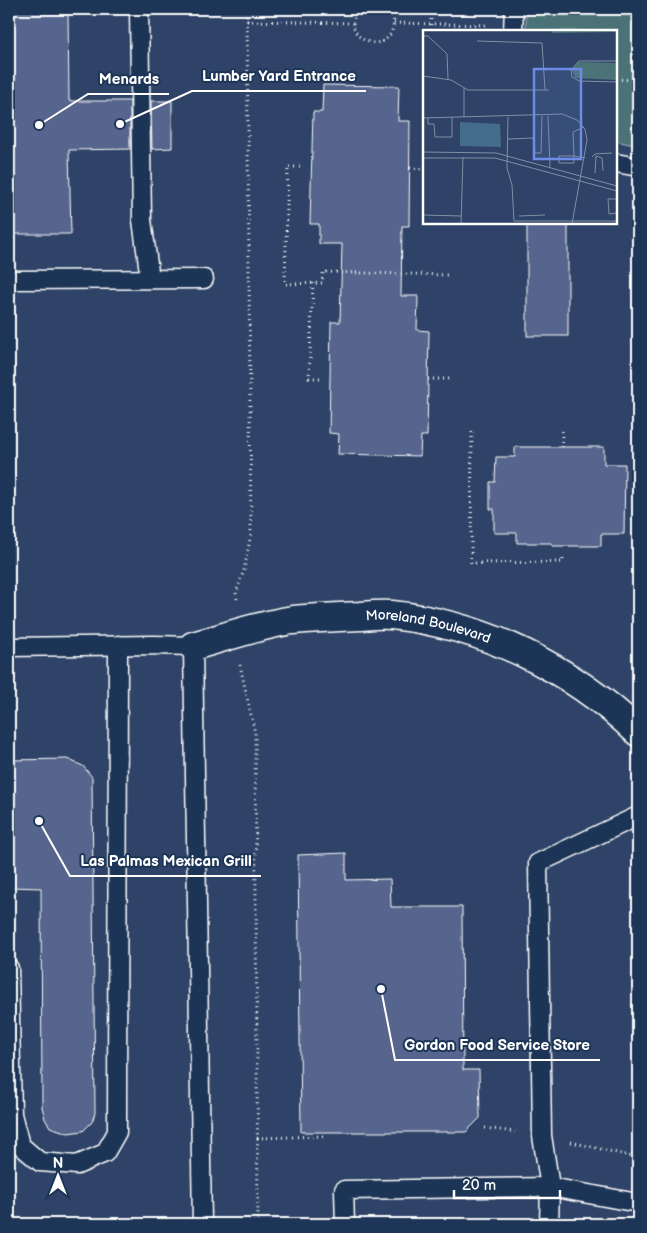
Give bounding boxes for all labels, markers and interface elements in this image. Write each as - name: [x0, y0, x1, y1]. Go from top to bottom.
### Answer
- inset map: [423, 30, 617, 224]
- callout: Lumber Yard Entrance: [192, 61, 366, 91]
- callout: Menards: [88, 64, 169, 94]
- text: Lumber Yard Entrance: [202, 67, 356, 86]
- text: Menards: [99, 70, 159, 89]
- street label: Moreland Boulevard: [365, 606, 493, 647]
- callout: Las Palmas Mexican Grill: [70, 846, 261, 876]
- text: Las Palmas Mexican Grill: [80, 852, 252, 871]
- callout: Gordon Food Service Store: [395, 1030, 600, 1060]
- text: Gordon Food Service Store: [404, 1036, 590, 1055]
- north arrow: [32, 1150, 82, 1200]
- text: N: [53, 1155, 63, 1172]
- scale bar: [454, 1168, 561, 1200]
- text: 20 m: [462, 1176, 496, 1195]

